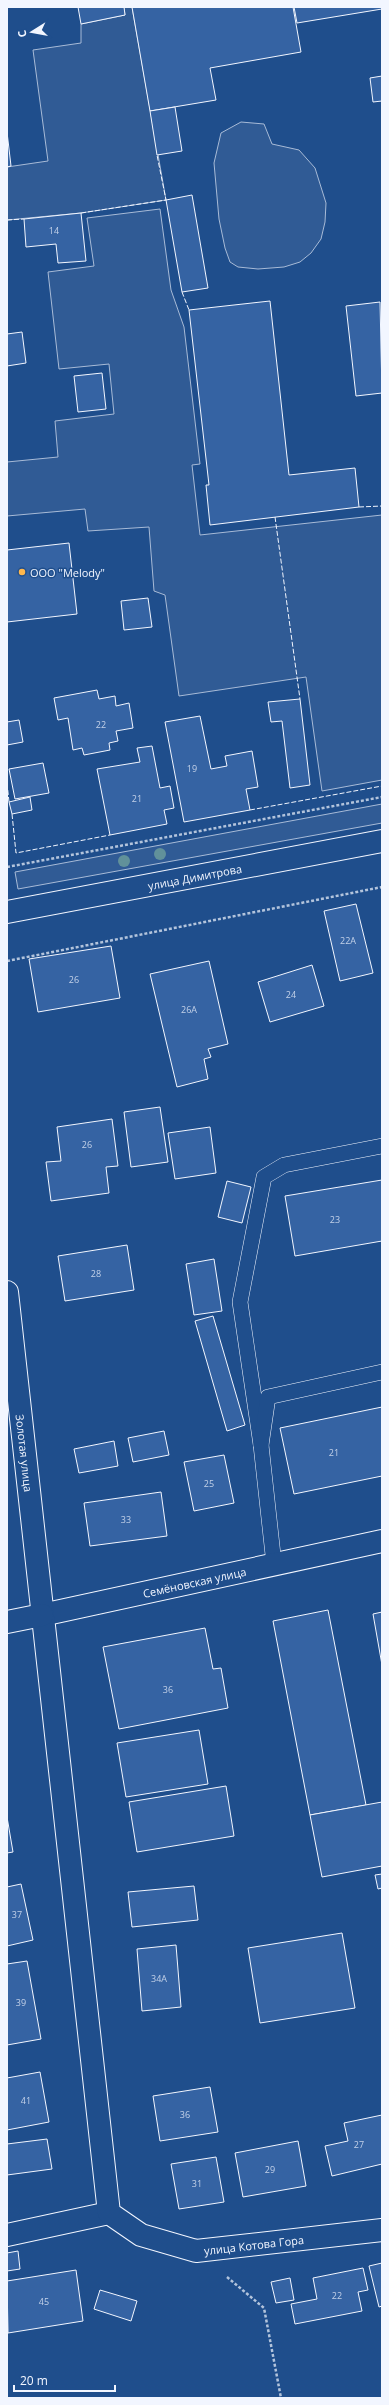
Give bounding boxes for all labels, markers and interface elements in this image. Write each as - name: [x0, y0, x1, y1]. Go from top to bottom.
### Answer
- north arrow: [12, 12, 52, 52]
- text: С: [14, 29, 30, 39]
- house number: 14: [49, 224, 59, 237]
- place label: ООО "Melody": [30, 565, 105, 580]
- marker: ООО "Melody": [17, 567, 27, 577]
- house number: 22: [96, 718, 106, 731]
- house number: 19: [187, 762, 197, 775]
- house number: 21: [132, 792, 142, 805]
- street label: улица Димитрова: [146, 860, 243, 893]
- house number: 22А: [340, 934, 356, 947]
- house number: 26: [69, 973, 79, 986]
- house number: 24: [286, 988, 296, 1001]
- house number: 26А: [181, 1003, 197, 1016]
- house number: 26: [82, 1138, 92, 1151]
- house number: 23: [330, 1213, 340, 1226]
- house number: 28: [91, 1267, 101, 1280]
- street label: Золотая улица: [13, 1413, 37, 1493]
- house number: 21: [329, 1446, 339, 1459]
- house number: 25: [204, 1477, 214, 1490]
- house number: 33: [121, 1513, 131, 1526]
- street label: Семёновская улица: [141, 1563, 247, 1600]
- house number: 36: [163, 1683, 173, 1696]
- house number: 37: [12, 1908, 22, 1921]
- house number: 34А: [151, 1972, 167, 1985]
- house number: 39: [16, 1996, 26, 2009]
- house number: 41: [21, 2094, 31, 2107]
- house number: 36: [180, 2108, 190, 2121]
- house number: 27: [354, 2138, 364, 2151]
- house number: 29: [265, 2163, 275, 2176]
- house number: 31: [192, 2177, 202, 2190]
- street label: улица Котова Гора: [203, 2231, 305, 2258]
- house number: 22: [332, 2289, 342, 2302]
- house number: 45: [39, 2295, 49, 2308]
- scale bar: [14, 2367, 115, 2393]
- text: 20 m: [20, 2372, 48, 2389]

